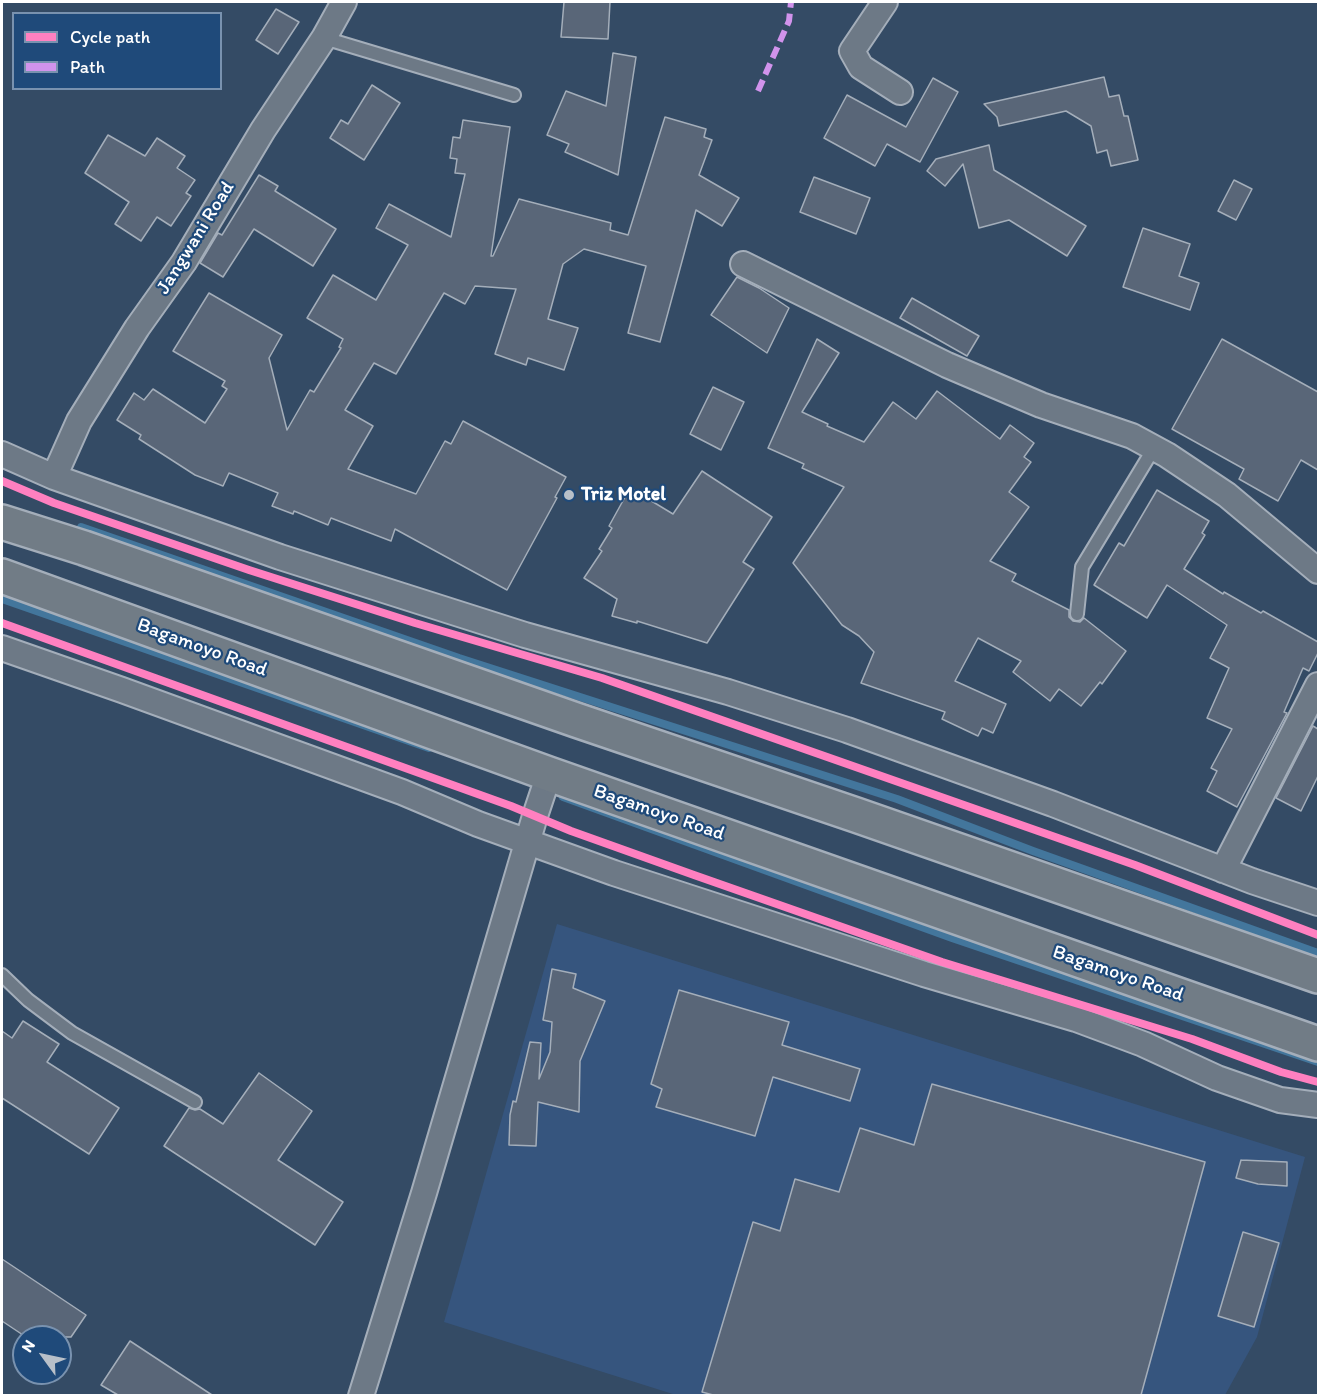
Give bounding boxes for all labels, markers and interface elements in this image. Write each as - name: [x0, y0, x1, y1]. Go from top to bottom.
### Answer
- legend: [12, 12, 222, 90]
- text: Cycle path: [70, 26, 150, 48]
- text: Path: [70, 56, 105, 78]
- street label: Jangwani Road: [152, 177, 240, 299]
- place label: Triz Motel: [581, 483, 666, 507]
- marker: Triz Motel: [562, 488, 576, 502]
- street label: Bagamoyo Road: [134, 613, 270, 683]
- street label: Bagamoyo Road: [590, 779, 728, 847]
- street label: Bagamoyo Road: [1049, 940, 1187, 1008]
- north arrow: [12, 1325, 72, 1385]
- text: N: [17, 1336, 39, 1356]

